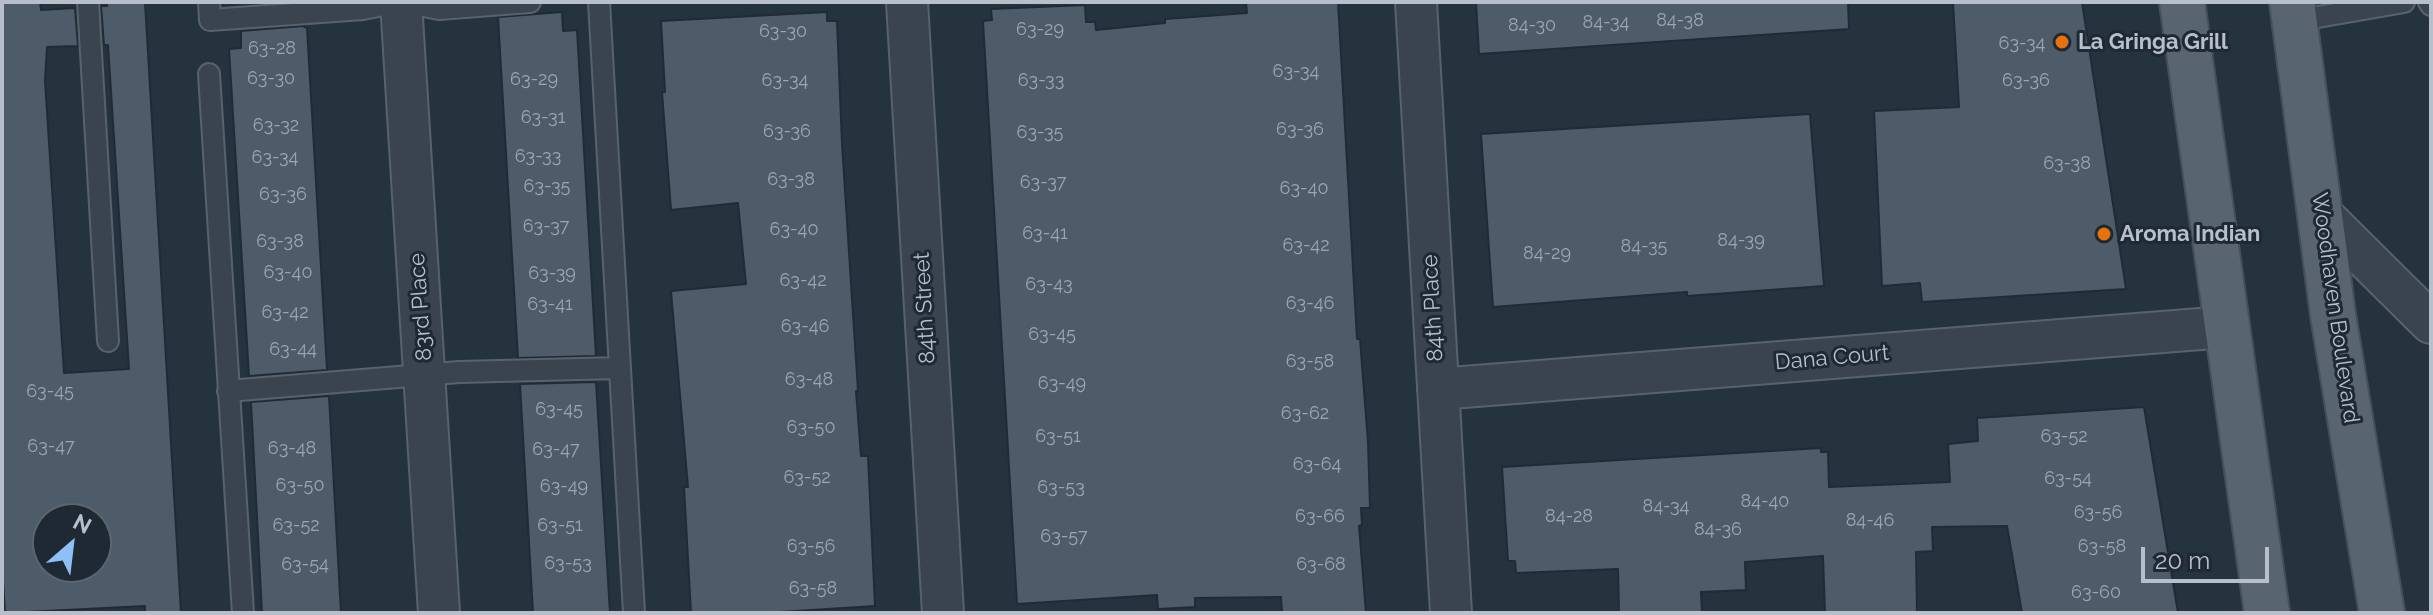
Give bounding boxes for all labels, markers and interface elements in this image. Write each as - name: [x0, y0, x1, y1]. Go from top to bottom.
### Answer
- house number: 84-38: [1656, 10, 1704, 32]
- house number: 84-34: [1583, 12, 1629, 34]
- house number: 84-30: [1508, 15, 1556, 37]
- house number: 63-29: [1016, 19, 1064, 41]
- house number: 63-30: [759, 21, 807, 43]
- place label: La Gringa Grill: [2078, 29, 2228, 55]
- house number: 63-34: [1999, 33, 2045, 55]
- marker: La Gringa Grill: [2053, 33, 2071, 51]
- house number: 63-28: [248, 38, 296, 60]
- house number: 63-34: [1273, 61, 1319, 83]
- house number: 63-30: [247, 68, 295, 90]
- house number: 63-29: [510, 69, 558, 91]
- house number: 63-34: [762, 70, 808, 92]
- house number: 63-33: [1018, 70, 1064, 92]
- house number: 63-36: [2002, 70, 2050, 92]
- house number: 63-31: [521, 107, 565, 129]
- house number: 63-32: [253, 115, 299, 137]
- house number: 63-36: [1276, 119, 1324, 141]
- house number: 63-36: [763, 121, 811, 143]
- house number: 63-35: [1017, 122, 1063, 144]
- house number: 63-33: [515, 146, 561, 168]
- house number: 63-34: [252, 147, 298, 169]
- house number: 63-38: [2043, 153, 2091, 175]
- house number: 63-38: [767, 169, 815, 191]
- house number: 63-37: [1020, 172, 1066, 194]
- house number: 63-35: [524, 176, 570, 198]
- house number: 63-40: [1280, 178, 1328, 200]
- house number: 63-36: [259, 184, 307, 206]
- street label: Woodhaven Boulevard: [2306, 191, 2364, 425]
- house number: 63-37: [523, 216, 569, 238]
- house number: 63-40: [770, 219, 818, 241]
- place label: Aroma Indian: [2120, 221, 2260, 247]
- house number: 63-41: [1022, 223, 1068, 245]
- marker: Aroma Indian: [2095, 225, 2113, 243]
- house number: 84-39: [1717, 230, 1765, 252]
- house number: 63-38: [256, 231, 304, 253]
- house number: 63-42: [1282, 235, 1330, 257]
- house number: 84-35: [1621, 236, 1667, 258]
- house number: 84-29: [1523, 243, 1571, 265]
- street label: 84th Street: [909, 251, 941, 365]
- street label: 83rd Place: [404, 252, 438, 362]
- street label: 84th Place: [1417, 254, 1449, 362]
- house number: 63-40: [264, 262, 312, 284]
- house number: 63-39: [528, 263, 576, 285]
- house number: 63-42: [779, 270, 827, 292]
- house number: 63-43: [1025, 274, 1073, 296]
- house number: 63-46: [1286, 293, 1334, 315]
- house number: 63-41: [527, 294, 573, 316]
- house number: 63-42: [261, 302, 309, 324]
- house number: 63-46: [781, 316, 829, 338]
- house number: 63-45: [1028, 324, 1076, 346]
- house number: 63-44: [269, 339, 317, 361]
- street label: Dana Court: [1774, 340, 1890, 376]
- house number: 63-58: [1286, 351, 1334, 373]
- house number: 63-48: [785, 369, 833, 391]
- house number: 63-49: [1038, 373, 1086, 395]
- house number: 63-45: [26, 381, 74, 403]
- house number: 63-45: [535, 399, 583, 421]
- house number: 63-62: [1281, 403, 1329, 425]
- house number: 63-50: [787, 417, 835, 439]
- house number: 63-51: [1035, 426, 1081, 448]
- house number: 63-52: [2040, 426, 2088, 448]
- house number: 63-47: [27, 436, 75, 458]
- house number: 63-48: [268, 438, 316, 460]
- house number: 63-47: [532, 439, 580, 461]
- house number: 63-64: [1293, 454, 1341, 476]
- house number: 63-52: [783, 467, 831, 489]
- house number: 63-54: [2044, 468, 2092, 490]
- house number: 63-50: [276, 475, 324, 497]
- house number: 63-49: [540, 476, 588, 498]
- house number: 63-53: [1037, 477, 1085, 499]
- house number: 84-40: [1741, 491, 1789, 513]
- house number: 84-34: [1643, 496, 1689, 518]
- house number: 63-56: [2074, 502, 2122, 524]
- north arrow: [32, 503, 112, 583]
- house number: 63-66: [1295, 506, 1345, 528]
- house number: 84-28: [1545, 506, 1593, 528]
- text: N: [69, 508, 96, 539]
- house number: 84-46: [1846, 510, 1894, 532]
- house number: 63-52: [272, 515, 320, 537]
- house number: 63-51: [537, 515, 583, 537]
- house number: 84-36: [1694, 519, 1742, 541]
- house number: 63-57: [1040, 526, 1088, 548]
- scale bar: [2145, 531, 2273, 581]
- house number: 63-56: [787, 536, 835, 558]
- house number: 63-58: [2078, 536, 2126, 558]
- text: 20 m: [2155, 546, 2210, 575]
- house number: 63-53: [544, 553, 592, 575]
- house number: 63-54: [281, 554, 329, 576]
- house number: 63-68: [1296, 554, 1346, 576]
- house number: 63-58: [789, 578, 837, 600]
- house number: 63-60: [2071, 582, 2121, 604]

